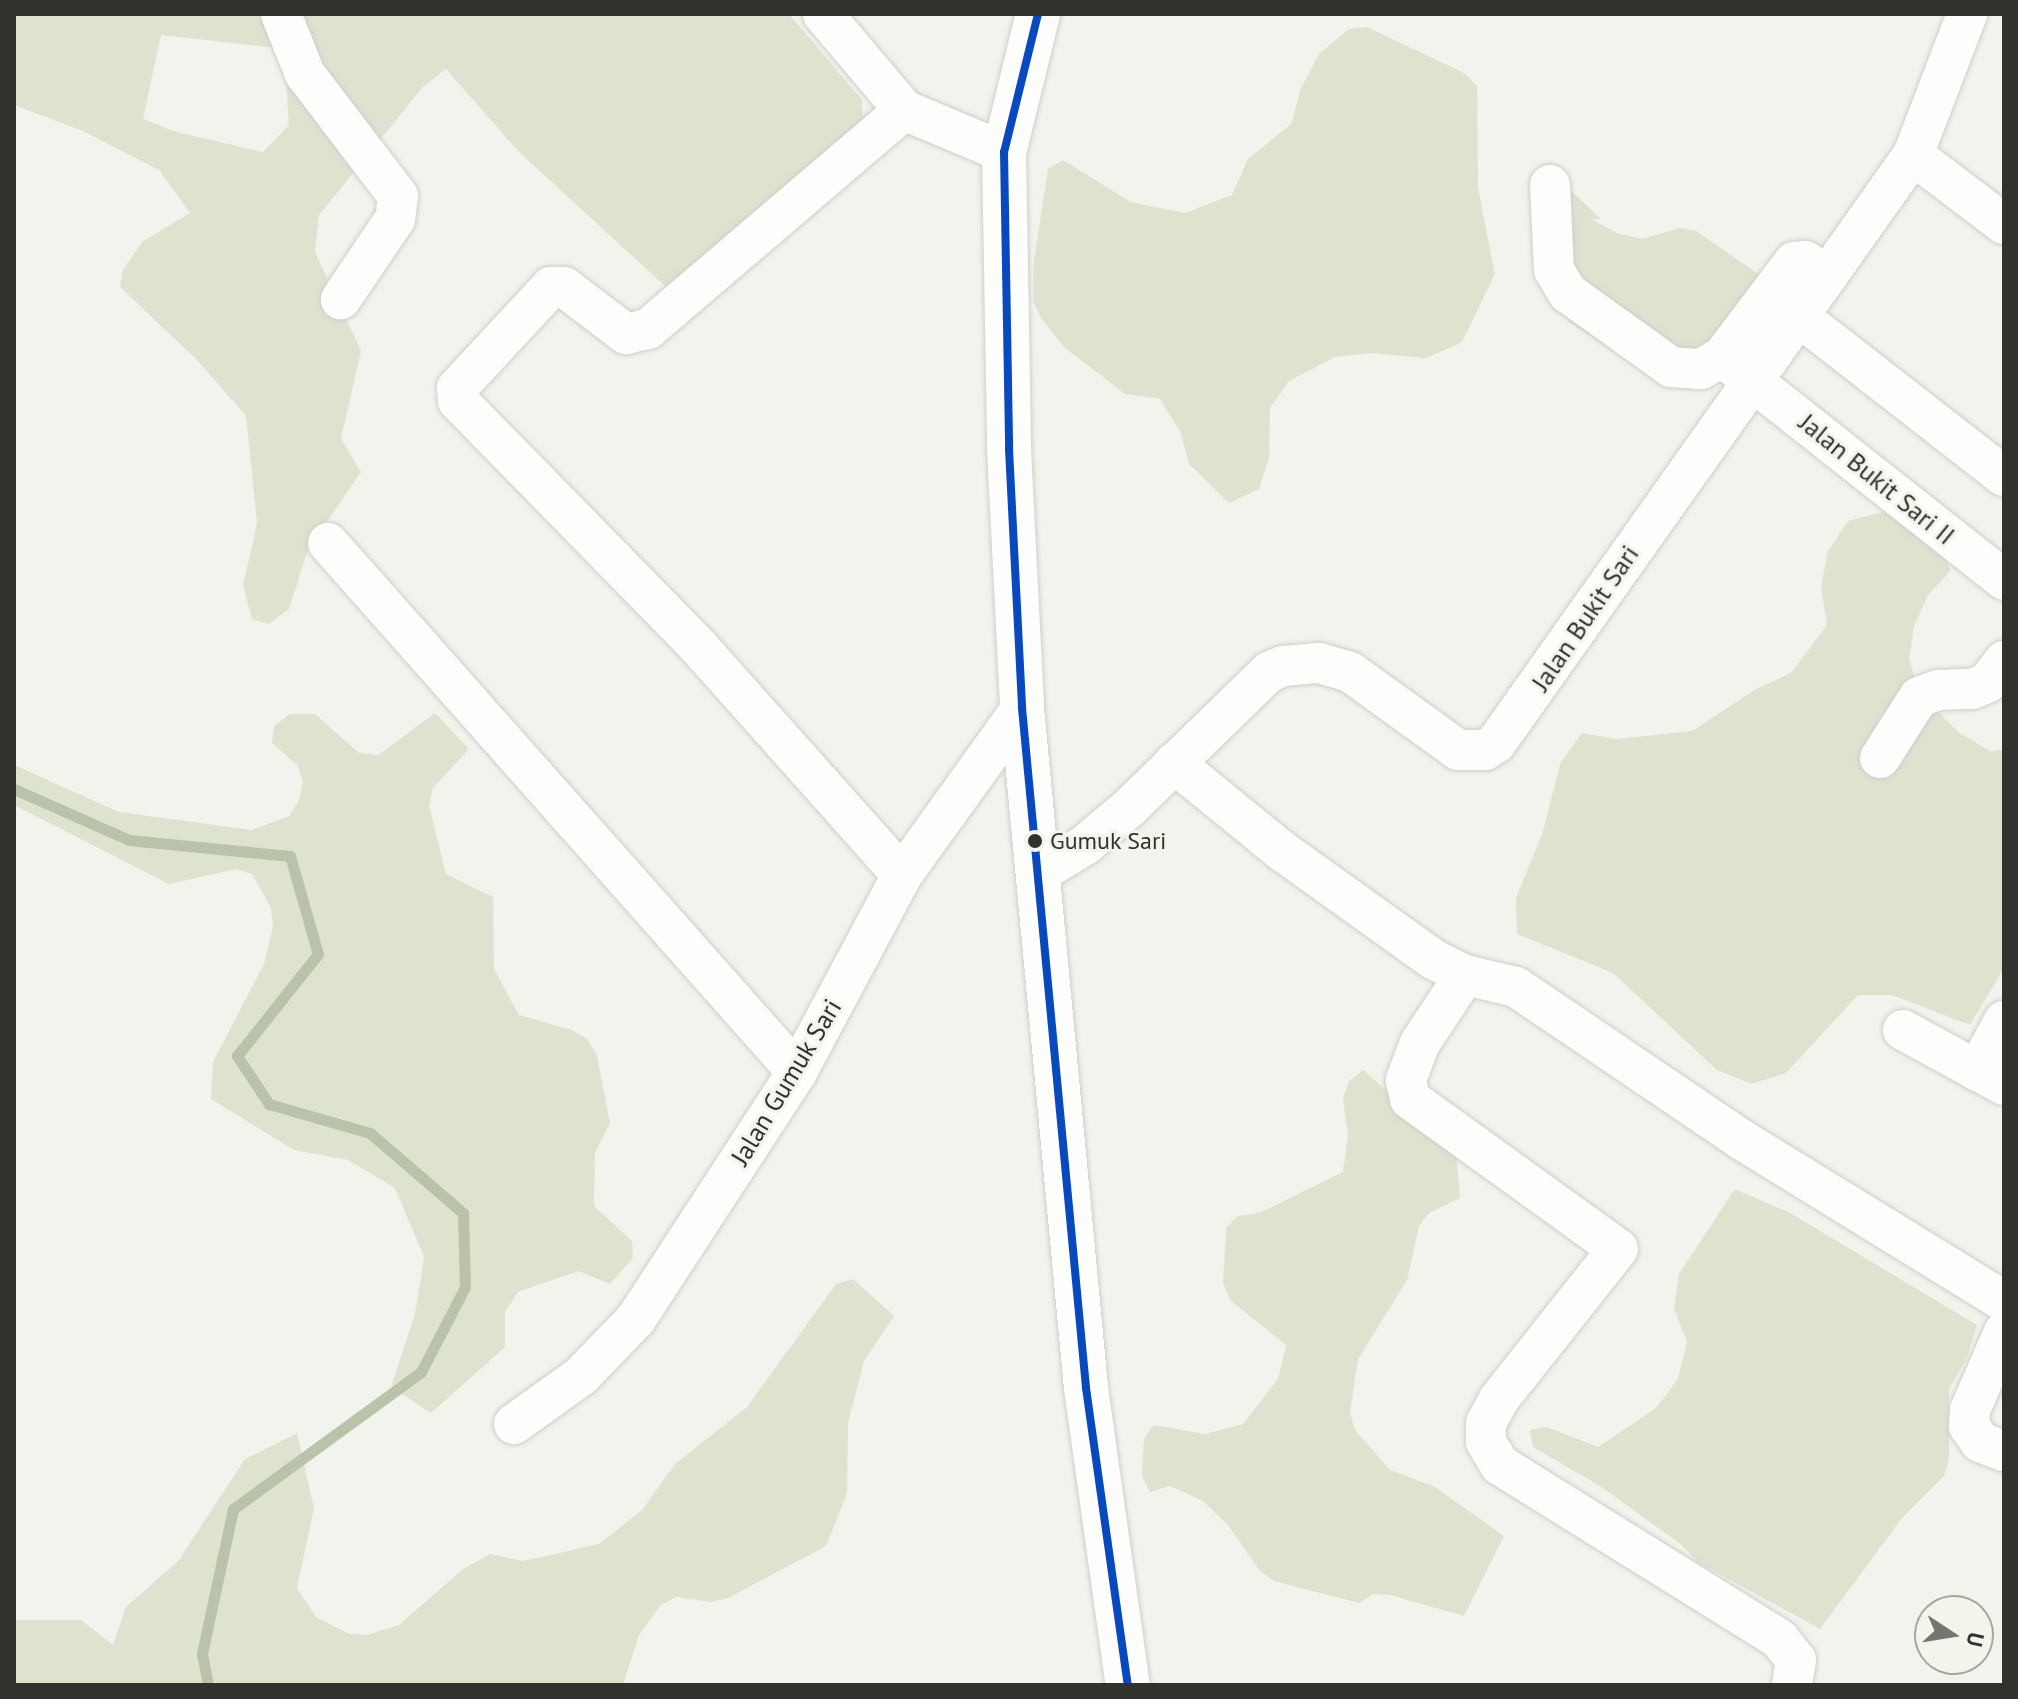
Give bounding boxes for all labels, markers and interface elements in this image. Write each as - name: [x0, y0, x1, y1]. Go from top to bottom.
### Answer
- street label: Jalan Bukit Sari II: [1793, 407, 1961, 551]
- street label: Jalan Bukit Sari: [1525, 539, 1645, 697]
- place label: Gumuk Sari: [1050, 827, 1167, 855]
- marker: Gumuk Sari: [1027, 833, 1043, 849]
- street label: Jalan Gumuk Sari: [724, 993, 848, 1171]
- north arrow: [1914, 1595, 1994, 1675]
- text: U: [1960, 1630, 1991, 1649]

